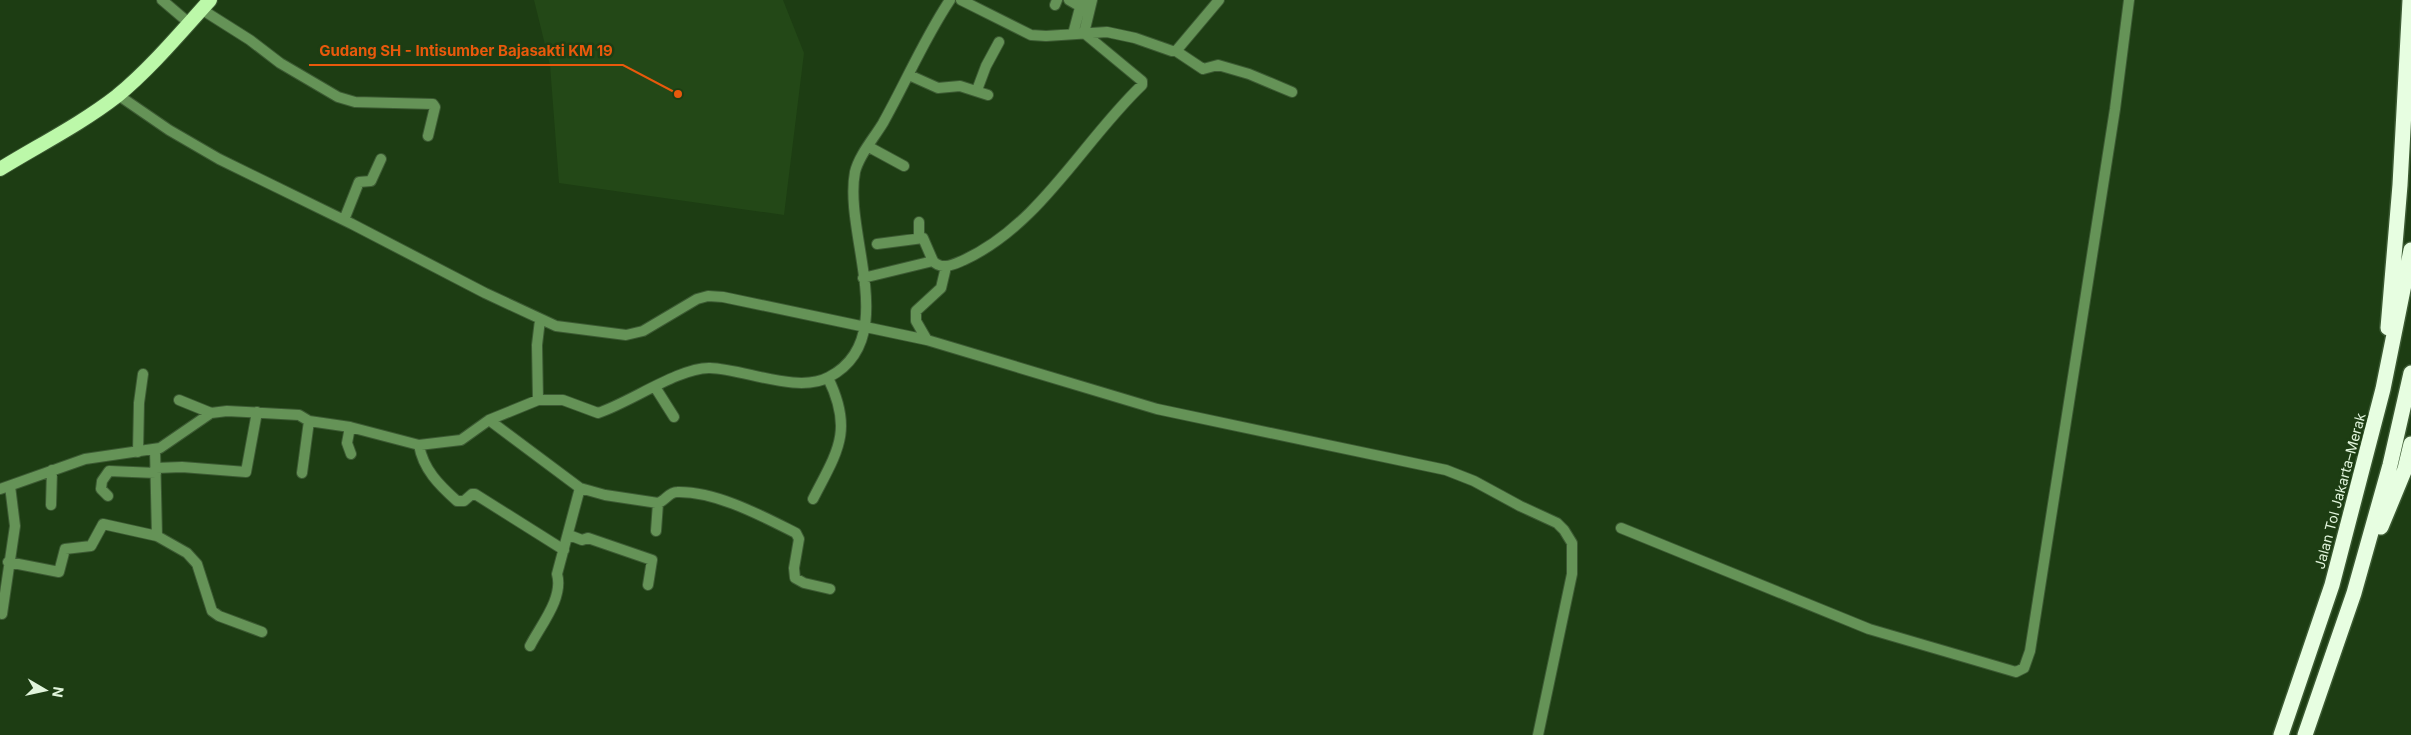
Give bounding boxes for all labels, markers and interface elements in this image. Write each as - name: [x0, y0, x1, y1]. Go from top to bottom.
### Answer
- callout: Gudang SH - Intisumber Bajasakti KM 19: [309, 35, 623, 65]
- text: Gudang SH - Intisumber Bajasakti KM 19: [319, 41, 613, 60]
- street label: Jalan Tol Jakarta–Merak: [2310, 411, 2369, 571]
- north arrow: [20, 665, 70, 715]
- text: N: [49, 686, 68, 699]

